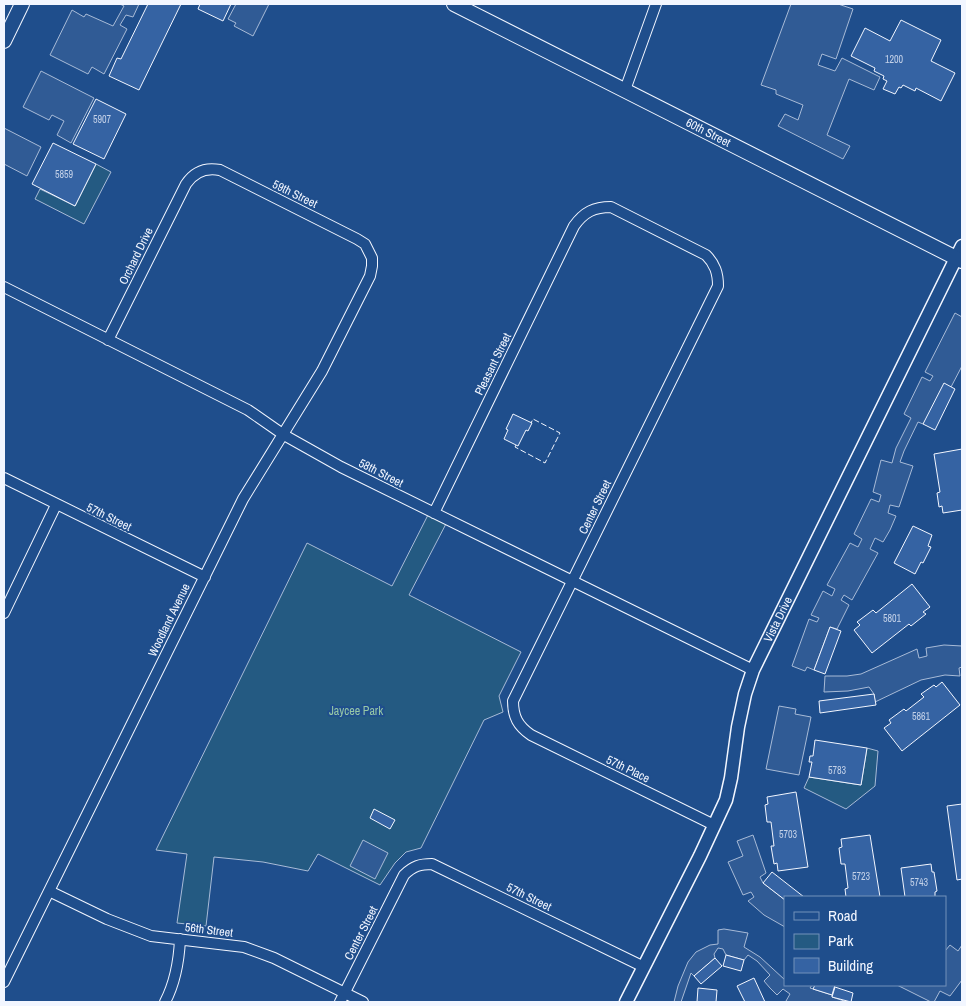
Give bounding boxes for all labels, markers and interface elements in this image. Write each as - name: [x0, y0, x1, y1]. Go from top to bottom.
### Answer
- house number: 1200: [885, 53, 904, 66]
- house number: 5907: [93, 113, 112, 126]
- street label: 60th Street: [683, 115, 734, 151]
- house number: 5859: [55, 168, 74, 181]
- street label: 59th Street: [270, 176, 320, 212]
- street label: Orchard Drive: [115, 225, 157, 287]
- street label: Pleasant Street: [471, 330, 515, 398]
- street label: 58th Street: [356, 455, 406, 491]
- street label: Center Street: [575, 477, 615, 537]
- street label: 57th Street: [84, 499, 134, 535]
- street label: Woodland Avenue: [144, 581, 194, 659]
- street label: Vista Drive: [760, 594, 796, 645]
- house number: 5801: [883, 612, 902, 625]
- park label: Jaycee Park: [329, 703, 383, 719]
- house number: 5861: [912, 710, 931, 723]
- street label: 57th Place: [604, 752, 652, 786]
- house number: 5783: [828, 764, 847, 777]
- house number: 5703: [779, 828, 798, 841]
- house number: 5723: [852, 870, 871, 883]
- house number: 5743: [910, 876, 929, 889]
- street label: 57th Street: [504, 879, 554, 915]
- legend: [784, 896, 946, 986]
- street label: Center Street: [341, 903, 382, 963]
- text: Road: [828, 905, 857, 926]
- street label: 56th Street: [184, 919, 234, 941]
- text: Park: [828, 930, 854, 951]
- text: Building: [828, 955, 873, 976]

